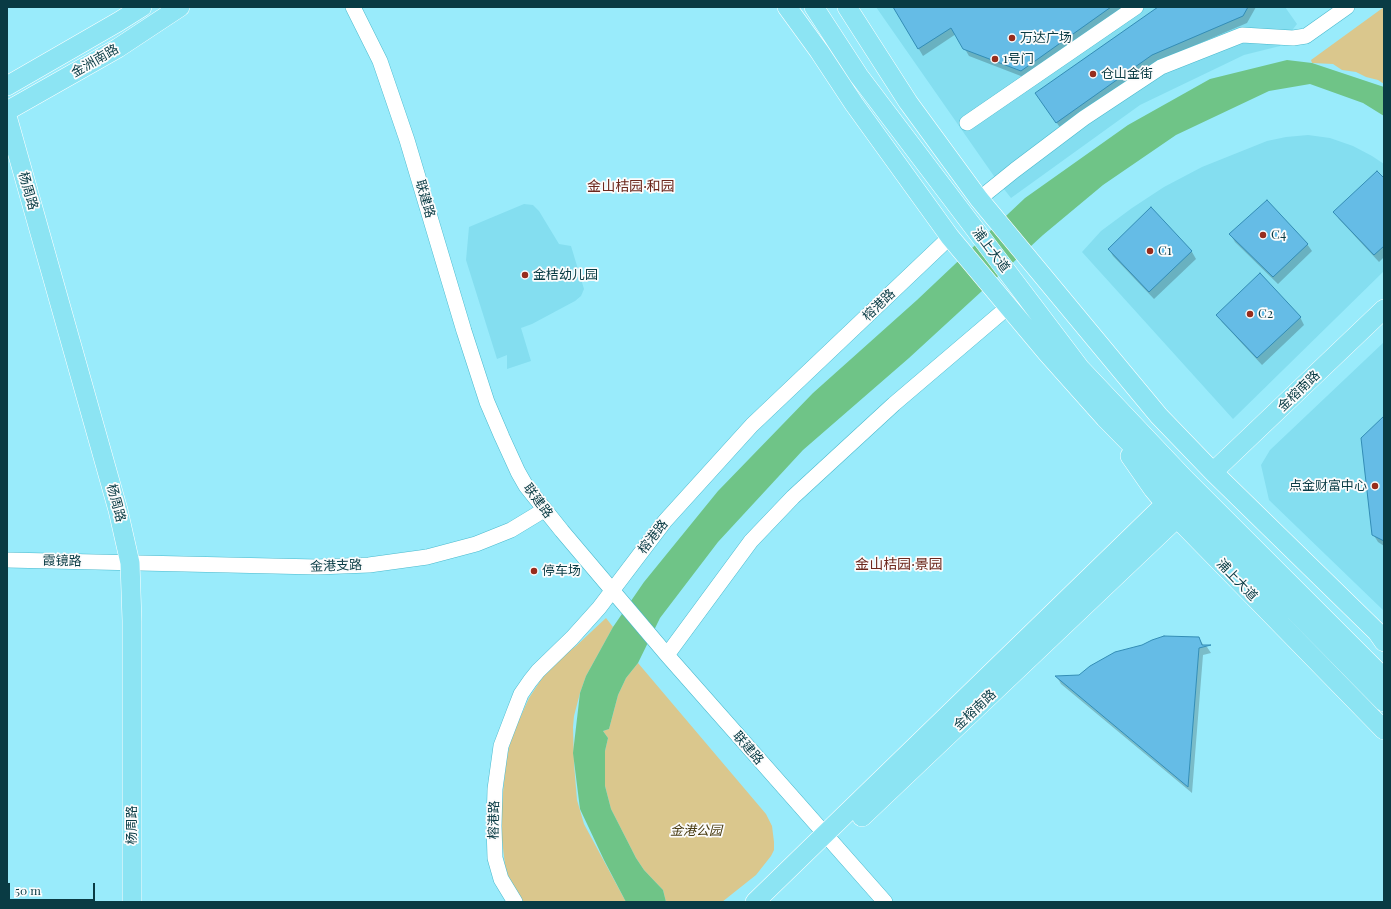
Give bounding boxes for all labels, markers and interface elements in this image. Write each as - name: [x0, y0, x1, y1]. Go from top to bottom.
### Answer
- place label: 万达广场: [1020, 30, 1072, 46]
- marker: 万达广场: [1007, 33, 1017, 43]
- street label: 金洲南路: [69, 41, 121, 81]
- place label: 1号门: [1003, 51, 1034, 67]
- marker: 1号门: [990, 54, 1000, 64]
- place label: 仓山金街: [1101, 66, 1153, 82]
- marker: 仓山金街: [1088, 69, 1098, 79]
- street label: 杨周路: [15, 170, 41, 212]
- street label: 联建路: [412, 178, 438, 220]
- district label: 金山桔园·和园: [587, 179, 675, 195]
- street label: 浦上大道: [969, 225, 1013, 275]
- place label: C4: [1271, 227, 1286, 243]
- marker: C4: [1258, 230, 1268, 240]
- place label: C1: [1158, 243, 1172, 259]
- marker: C1: [1145, 246, 1155, 256]
- place label: 金桔幼儿园: [533, 267, 598, 283]
- marker: 金桔幼儿园: [520, 270, 530, 280]
- street label: 榕港路: [860, 286, 898, 324]
- place label: C2: [1258, 306, 1273, 322]
- marker: C2: [1245, 309, 1255, 319]
- street label: 金榕南路: [1275, 367, 1323, 415]
- place label: 点金财富中心: [1289, 478, 1367, 494]
- street label: 联建路: [520, 481, 556, 521]
- marker: 点金财富中心: [1370, 481, 1380, 491]
- street label: 杨周路: [103, 482, 129, 524]
- street label: 榕港路: [635, 517, 671, 557]
- street label: 霞镜路: [42, 553, 82, 569]
- street label: 浦上大道: [1213, 556, 1261, 604]
- street label: 金港支路: [310, 557, 362, 575]
- district label: 金山桔园·景园: [855, 557, 943, 573]
- place label: 停车场: [542, 563, 581, 579]
- marker: 停车场: [529, 566, 539, 576]
- street label: 金榕南路: [951, 687, 999, 733]
- street label: 联建路: [729, 728, 767, 768]
- street label: 榕港路: [486, 800, 502, 840]
- street label: 杨周路: [124, 806, 140, 844]
- park label: 金港公园: [670, 823, 722, 839]
- scale bar: [10, 875, 97, 901]
- text: 50 m: [15, 882, 41, 898]

